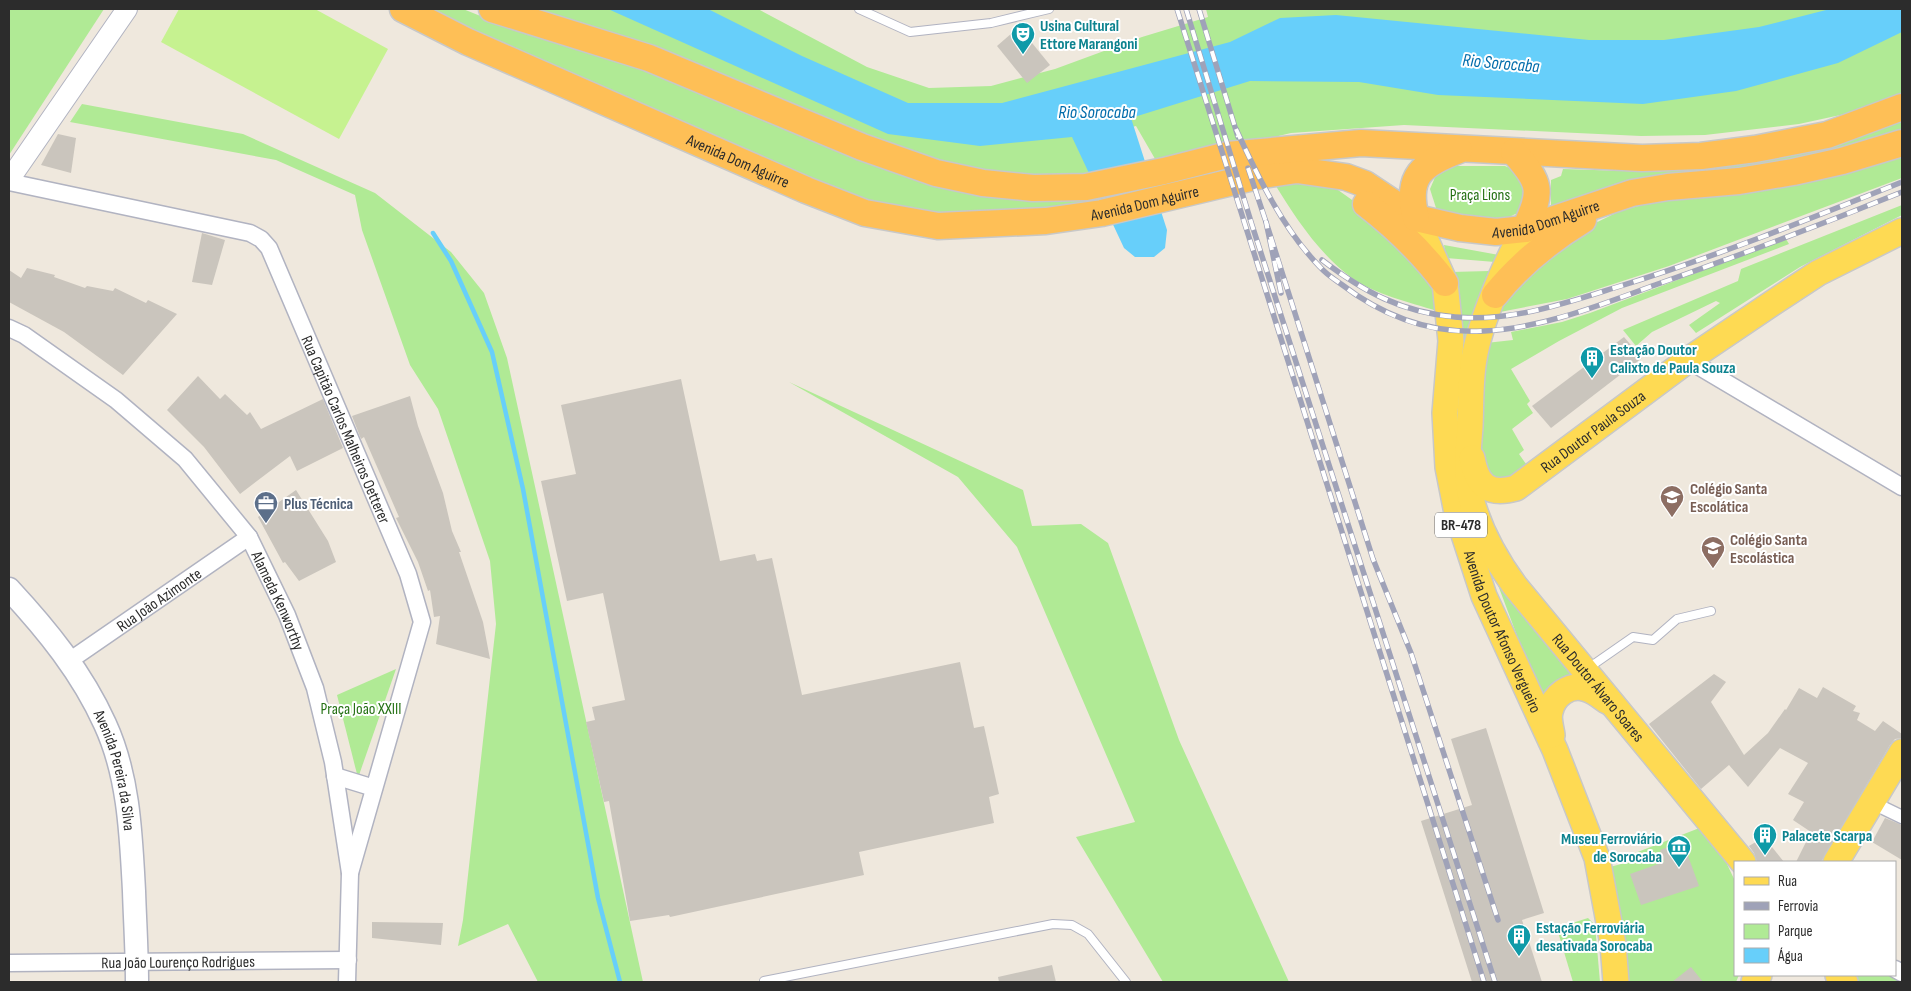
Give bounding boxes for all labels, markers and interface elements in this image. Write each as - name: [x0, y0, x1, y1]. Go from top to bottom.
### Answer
- place label: Usina Cultural Ettore Marangoni: [1040, 17, 1138, 54]
- theatre icon: Usina Cultural Ettore Marangoni: [1010, 21, 1036, 55]
- water label: Rio Sorocaba: [1461, 50, 1541, 77]
- water label: Rio Sorocaba: [1058, 102, 1136, 123]
- street label: Avenida Dom Aguirre: [682, 131, 792, 193]
- street label: Avenida Dom Aguirre: [1089, 182, 1201, 226]
- park label: Praça Lions: [1450, 186, 1510, 205]
- street label: Avenida Dom Aguirre: [1490, 197, 1602, 243]
- street label: Rua Capitão Carlos Malheiros Oetterer: [296, 333, 394, 527]
- place label: Estação Doutor Calixto de Paula Souza: [1610, 341, 1736, 378]
- building icon: Estação Doutor Calixto de Paula Souza: [1579, 345, 1605, 379]
- street label: Rua Doutor Paula Souza: [1537, 387, 1650, 477]
- place label: Colégio Santa Escolática: [1690, 480, 1767, 517]
- school or university icon: Colégio Santa Escolática: [1659, 484, 1685, 518]
- office icon: Plus Técnica: [253, 490, 279, 524]
- place label: Plus Técnica: [284, 495, 353, 514]
- road number: BR-478: [1435, 512, 1487, 538]
- place label: Colégio Santa Escolástica: [1730, 531, 1807, 568]
- school or university icon: Colégio Santa Escolástica: [1700, 535, 1726, 569]
- street label: Alameda Kenworthy: [246, 548, 308, 653]
- street label: Avenida Doutor Afonso Vergueiro: [1459, 548, 1545, 716]
- street label: Rua João Azimonte: [113, 565, 206, 636]
- street label: Rua Doutor Álvaro Soares: [1547, 630, 1648, 746]
- park label: Praça João XXIII: [321, 700, 401, 719]
- street label: Avenida Pereira da Silva: [88, 706, 138, 832]
- building icon: Palacete Scarpa: [1752, 822, 1778, 856]
- place label: Palacete Scarpa: [1782, 827, 1872, 846]
- place label: Museu Ferroviário de Sorocaba: [1561, 830, 1662, 867]
- museum icon: Museu Ferroviário de Sorocaba: [1666, 834, 1692, 868]
- legend: [1734, 861, 1896, 976]
- text: Rua: [1778, 872, 1797, 891]
- text: Ferrovia: [1778, 897, 1819, 916]
- place label: Estação Ferroviária desativada Sorocaba: [1536, 919, 1653, 956]
- text: Parque: [1778, 922, 1813, 941]
- building icon: Estação Ferroviária desativada Sorocaba: [1506, 923, 1532, 957]
- text: Água: [1777, 947, 1803, 966]
- street label: Rua João Lourenço Rodrigues: [101, 953, 255, 973]

